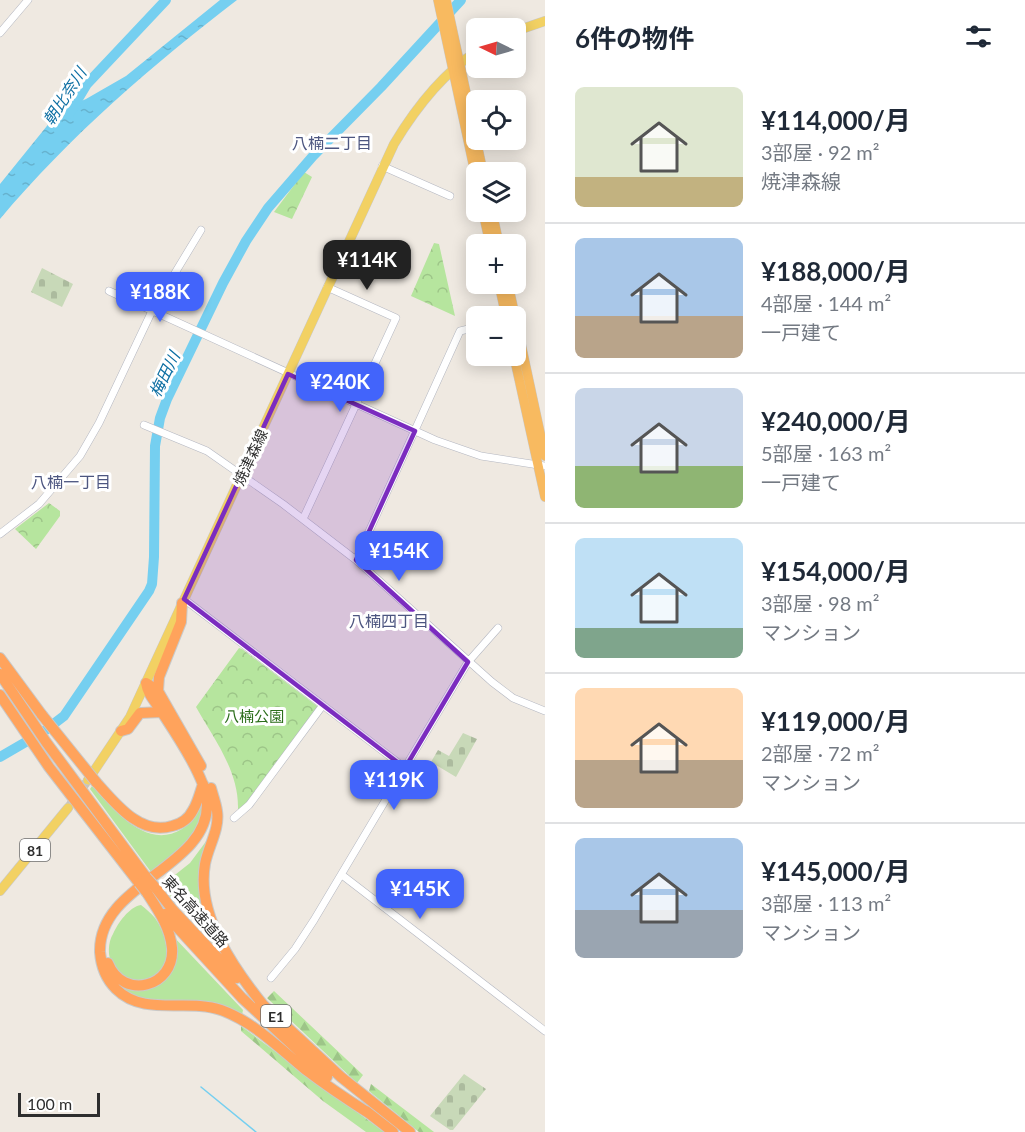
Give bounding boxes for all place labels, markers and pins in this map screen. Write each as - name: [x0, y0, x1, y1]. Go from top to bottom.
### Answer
- pin: ¥114K: [325, 240, 409, 291]
- pin: ¥188K: [118, 272, 202, 323]
- pin: ¥240K: [298, 362, 382, 413]
- pin: ¥154K: [357, 531, 441, 582]
- pin: ¥119K: [352, 760, 436, 811]
- pin: ¥145K: [378, 869, 462, 920]

